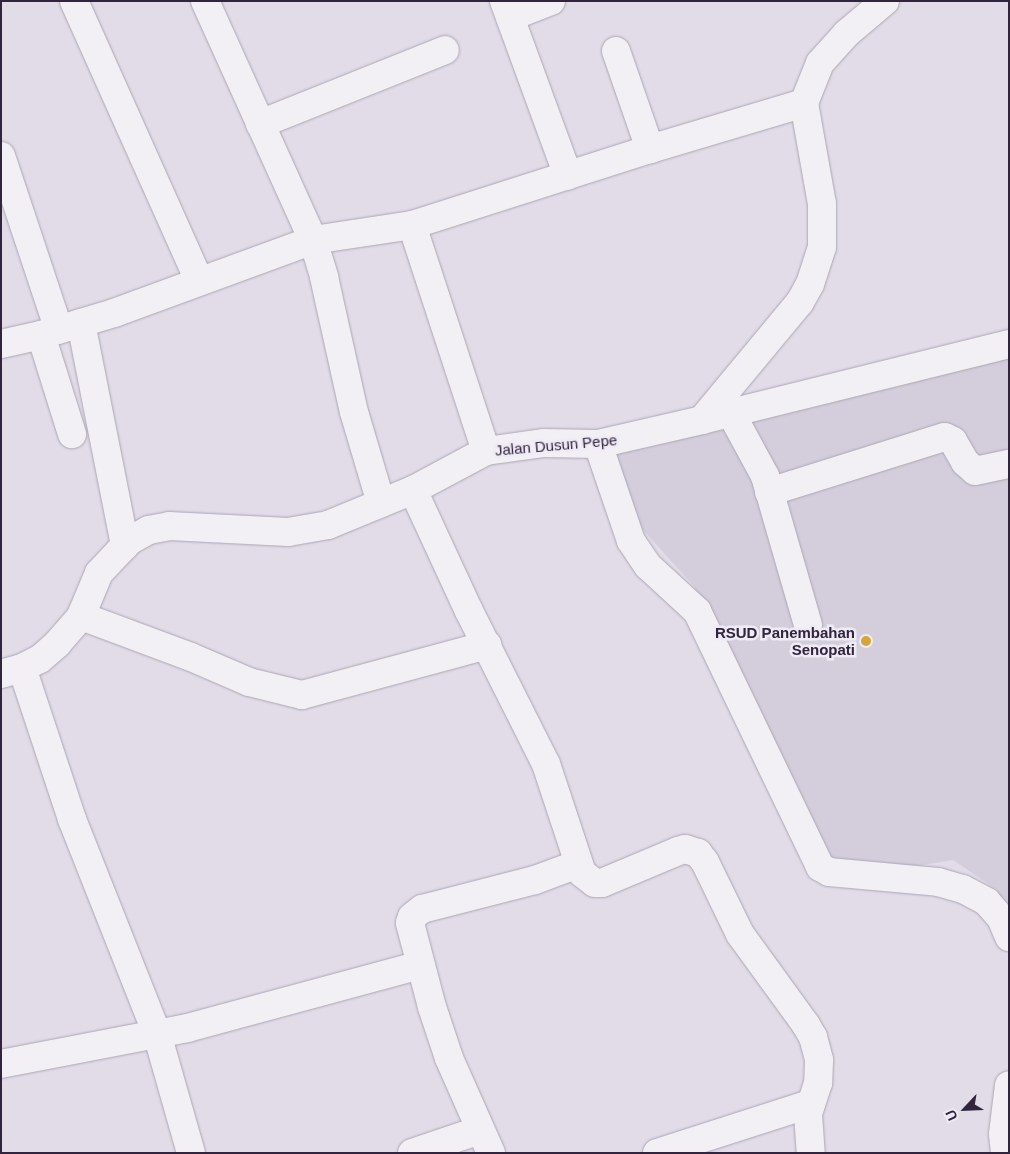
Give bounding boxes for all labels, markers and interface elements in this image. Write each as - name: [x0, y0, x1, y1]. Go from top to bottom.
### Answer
- street label: Jalan Dusun Pepe: [494, 431, 618, 459]
- place label: RSUD Panembahan Senopati: [715, 623, 855, 658]
- marker: RSUD Panembahan Senopati: [859, 634, 873, 648]
- north arrow: [940, 1084, 990, 1134]
- text: U: [942, 1107, 961, 1123]

